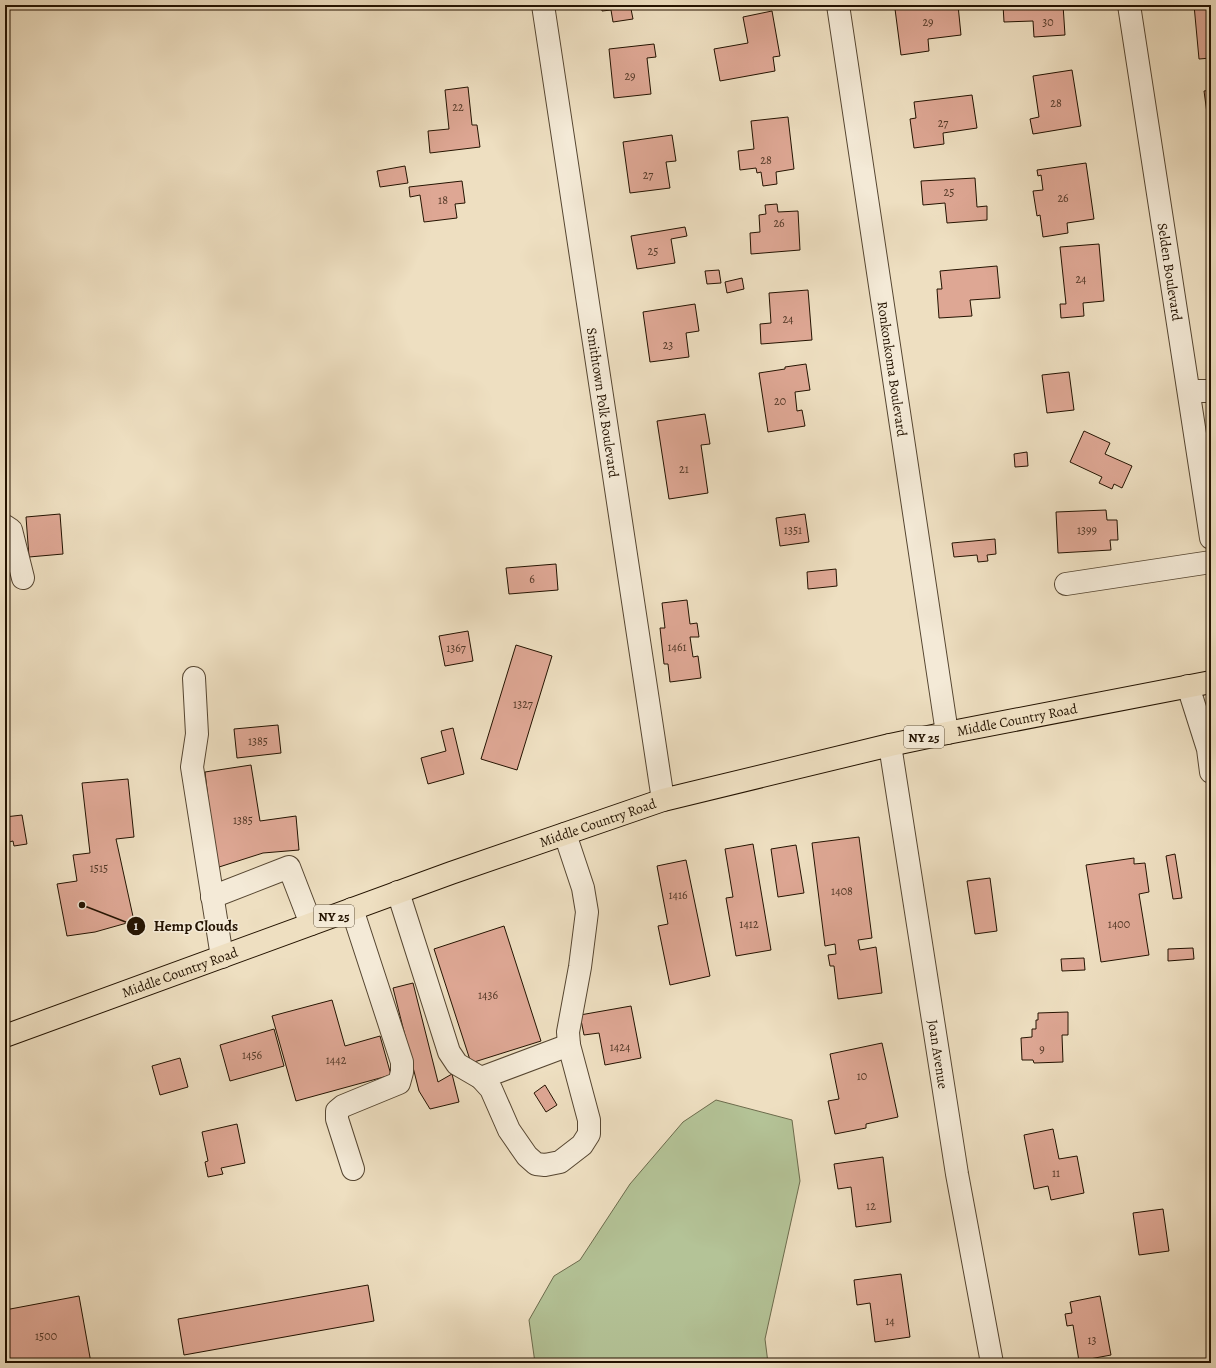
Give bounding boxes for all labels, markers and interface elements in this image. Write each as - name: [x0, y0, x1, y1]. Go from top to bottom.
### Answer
- house number: 29: [922, 14, 934, 30]
- house number: 30: [1042, 14, 1054, 30]
- house number: 29: [624, 68, 636, 84]
- house number: 28: [1050, 95, 1062, 111]
- house number: 22: [452, 99, 464, 115]
- house number: 27: [938, 115, 949, 131]
- house number: 28: [760, 152, 772, 168]
- house number: 27: [643, 167, 654, 183]
- house number: 25: [944, 184, 954, 200]
- house number: 26: [1057, 190, 1069, 206]
- house number: 18: [438, 192, 448, 208]
- house number: 26: [773, 215, 785, 231]
- street label: Selden Boulevard: [1153, 222, 1187, 323]
- house number: 25: [648, 243, 658, 259]
- house number: 24: [1075, 271, 1087, 287]
- street label: Ronkonkoma Boulevard: [873, 300, 912, 438]
- house number: 24: [782, 311, 794, 327]
- street label: Smithtown Polk Boulevard: [582, 326, 624, 479]
- house number: 23: [663, 337, 673, 353]
- house number: 20: [774, 393, 786, 409]
- house number: 21: [679, 461, 689, 477]
- house number: 1351: [784, 522, 802, 538]
- house number: 1399: [1077, 522, 1097, 538]
- house number: 6: [529, 571, 535, 587]
- house number: 1461: [667, 639, 687, 655]
- house number: 1367: [446, 640, 467, 656]
- house number: 1327: [513, 696, 534, 712]
- street label: Middle Country Road: [955, 698, 1079, 740]
- road number: NY 25: [904, 726, 944, 748]
- house number: 1385: [248, 733, 268, 749]
- street label: Middle Country Road: [537, 793, 659, 851]
- house number: 1385: [233, 812, 253, 828]
- house number: 1515: [90, 860, 108, 876]
- house number: 1408: [831, 883, 853, 899]
- house number: 1416: [668, 887, 688, 903]
- road number: NY 25: [314, 905, 354, 927]
- callout: Hemp Clouds: [126, 912, 246, 939]
- text: Hemp Clouds: [154, 916, 238, 936]
- house number: 1412: [739, 916, 759, 932]
- house number: 1400: [1108, 916, 1130, 932]
- text: 1: [134, 918, 139, 934]
- street label: Middle Country Road: [119, 942, 241, 1002]
- house number: 1436: [478, 987, 498, 1003]
- street label: Joan Avenue: [924, 1018, 953, 1090]
- house number: 1424: [610, 1039, 631, 1055]
- house number: 9: [1039, 1041, 1045, 1057]
- house number: 1456: [242, 1047, 263, 1063]
- house number: 1442: [326, 1052, 347, 1068]
- house number: 10: [857, 1068, 867, 1084]
- house number: 11: [1052, 1165, 1060, 1181]
- house number: 12: [866, 1198, 876, 1214]
- house number: 14: [885, 1313, 895, 1329]
- house number: 1500: [35, 1328, 57, 1344]
- house number: 13: [1087, 1332, 1097, 1348]

